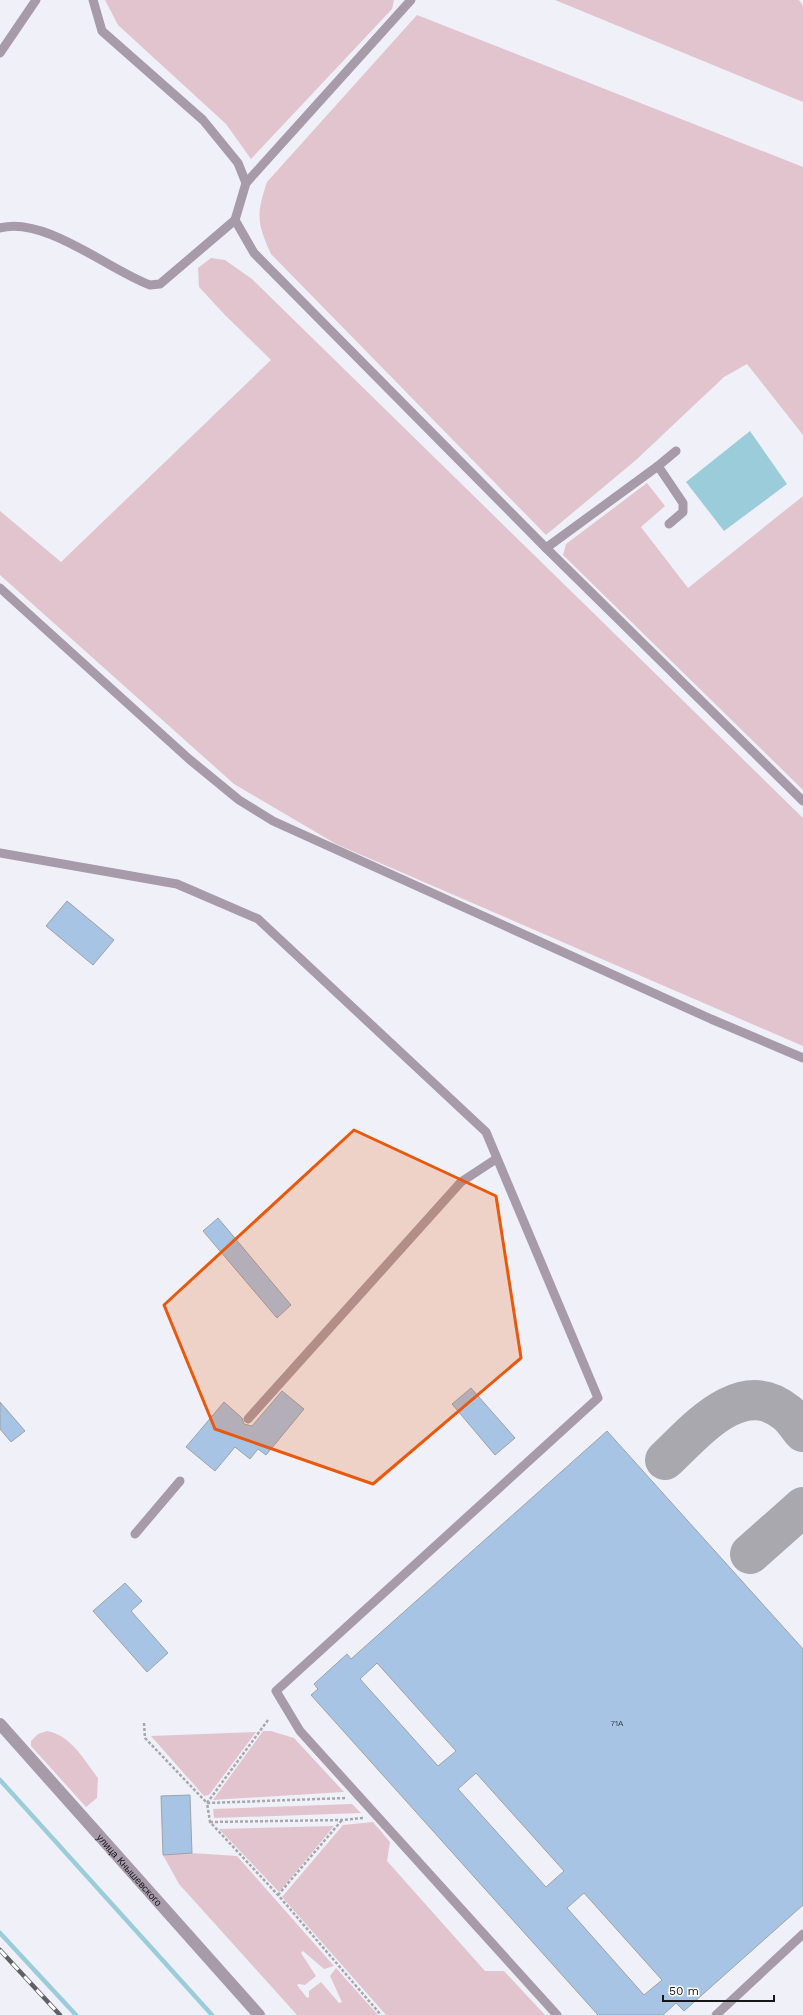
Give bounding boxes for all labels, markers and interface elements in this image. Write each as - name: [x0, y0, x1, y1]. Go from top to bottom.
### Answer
- house number: 71А: [611, 1719, 624, 1728]
- street label: улица Кнышевского: [94, 1832, 164, 1908]
- scale bar: [663, 1977, 774, 2003]
- text: 50 m: [669, 1984, 699, 1998]

